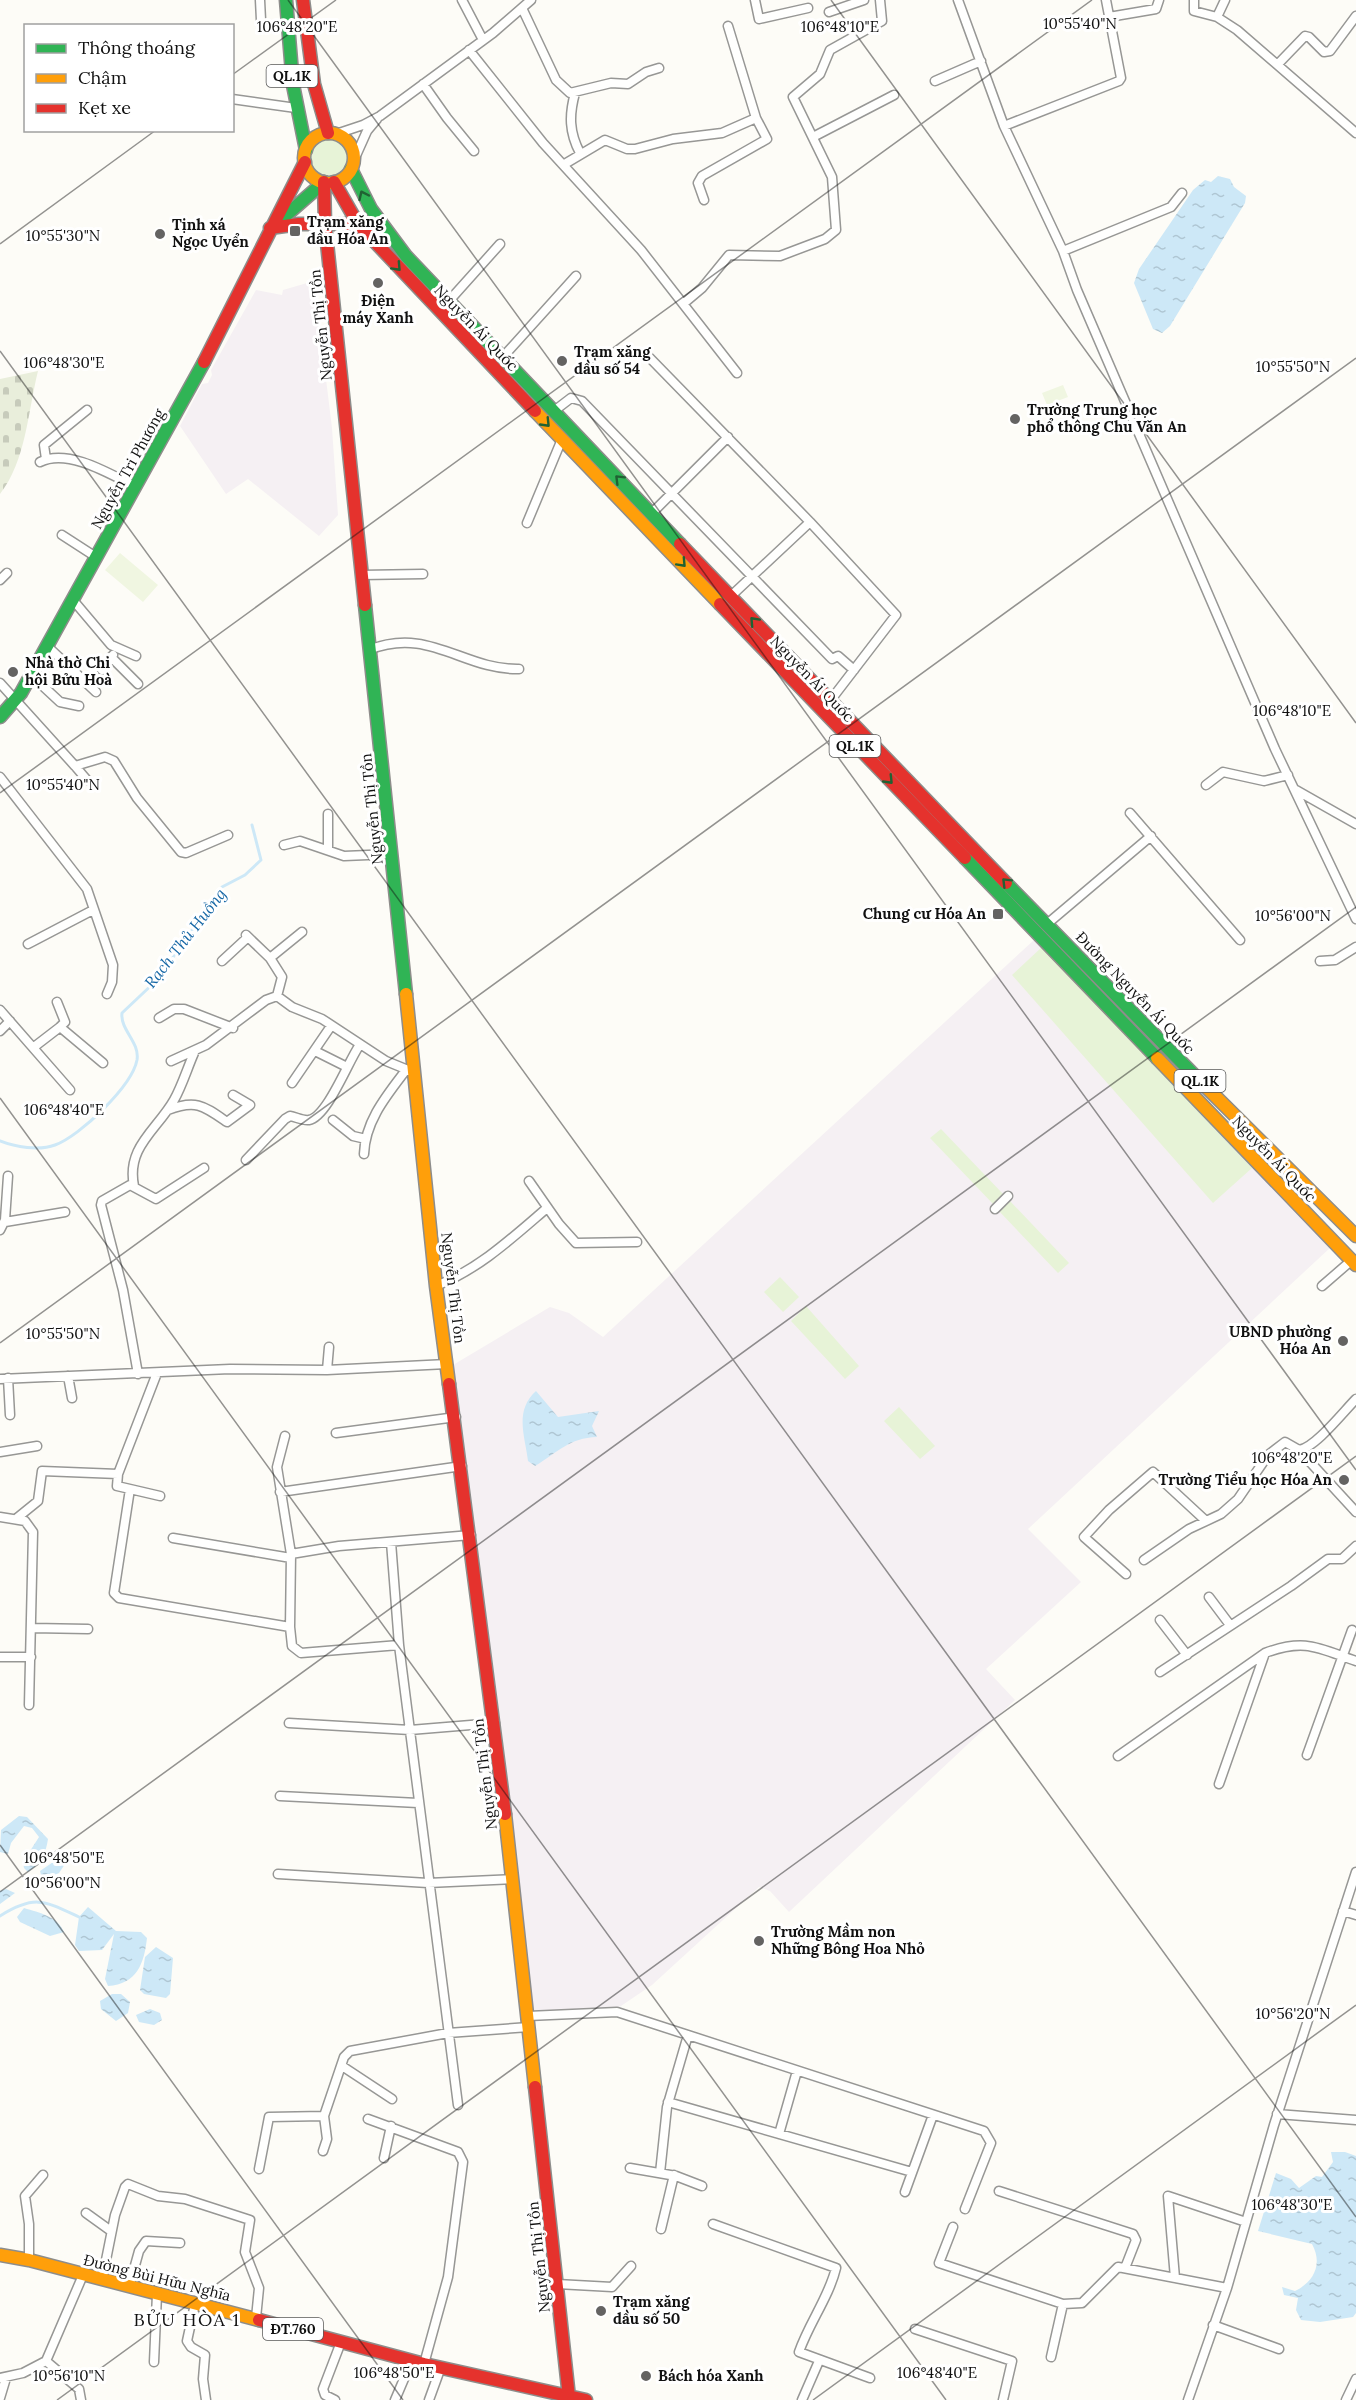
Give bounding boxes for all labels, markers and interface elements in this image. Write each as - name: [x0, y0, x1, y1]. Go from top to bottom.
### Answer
- text: 10°55'40"N: [1043, 14, 1117, 33]
- text: 106°48'20"E: [257, 17, 337, 36]
- text: 106°48'10"E: [801, 17, 879, 36]
- legend: [24, 24, 234, 132]
- text: Thông thoáng: [78, 36, 196, 59]
- road number: QL.1K: [266, 65, 318, 87]
- text: Chậm: [78, 66, 127, 89]
- text: Kẹt xe: [78, 96, 131, 119]
- one-way arrow: [358, 191, 370, 202]
- place label: Trạm xăng dầu Hóa An: [307, 212, 389, 248]
- place label: Tịnh xá Ngọc Uyển: [172, 215, 249, 251]
- marker: Trạm xăng dầu Hóa An: [288, 224, 302, 238]
- text: 10°55'30"N: [26, 226, 100, 245]
- marker: Tịnh xá Ngọc Uyển: [153, 227, 167, 241]
- one-way arrow: [390, 260, 401, 271]
- street label: Nguyễn Thị Tồn: [305, 268, 336, 382]
- marker: Điện máy Xanh: [371, 276, 385, 290]
- street label: Nguyễn Ái Quốc: [430, 280, 522, 375]
- place label: Điện máy Xanh: [343, 291, 414, 327]
- place label: Trạm xăng dầu số 54: [574, 342, 651, 378]
- text: 106°48'30"E: [24, 353, 104, 372]
- marker: Trạm xăng dầu số 54: [555, 354, 569, 368]
- text: 10°55'50"N: [1256, 357, 1330, 376]
- place label: Trường Trung học phổ thông Chu Văn An: [1027, 400, 1187, 436]
- street label: Nguyễn Tri Phương: [87, 405, 169, 532]
- marker: Trường Trung học phổ thông Chu Văn An: [1008, 412, 1022, 426]
- one-way arrow: [539, 415, 550, 426]
- one-way arrow: [616, 476, 627, 487]
- one-way arrow: [674, 556, 685, 567]
- one-way arrow: [750, 617, 761, 627]
- street label: Nguyễn Ái Quốc: [766, 631, 858, 726]
- place label: Nhà thờ Chi hội Bửu Hoà: [25, 653, 112, 689]
- marker: Nhà thờ Chi hội Bửu Hoà: [6, 665, 20, 679]
- text: 106°48'10"E: [1253, 701, 1331, 720]
- road number: QL.1K: [830, 735, 880, 757]
- street label: Nguyễn Thị Tồn: [356, 752, 387, 866]
- one-way arrow: [882, 774, 893, 784]
- text: 10°55'40"N: [26, 775, 100, 794]
- one-way arrow: [1002, 878, 1013, 888]
- water label: Rạch Thủ Huồng: [140, 884, 230, 992]
- place label: Chung cư Hóa An: [863, 904, 986, 923]
- text: 10°56'00"N: [1255, 906, 1331, 925]
- marker: Chung cư Hóa An: [991, 907, 1005, 921]
- street label: Đường Nguyễn Ái Quốc: [1072, 927, 1199, 1058]
- road number: QL.1K: [1174, 1070, 1226, 1092]
- text: 106°48'40"E: [24, 1100, 104, 1119]
- street label: Nguyễn Ái Quốc: [1228, 1111, 1320, 1206]
- street label: Nguyễn Thị Tồn: [437, 1231, 470, 1345]
- place label: UBND phường Hóa An: [1229, 1322, 1332, 1358]
- text: 10°55'50"N: [26, 1324, 100, 1343]
- marker: UBND phường Hóa An: [1336, 1334, 1350, 1348]
- text: 106°48'20"E: [1252, 1448, 1332, 1467]
- place label: Trường Tiểu học Hóa An: [1159, 1470, 1332, 1489]
- marker: Trường Tiểu học Hóa An: [1337, 1473, 1351, 1487]
- street label: Nguyễn Thị Tồn: [468, 1717, 501, 1831]
- text: 106°48'50"E: [24, 1848, 104, 1867]
- text: 10°56'00"N: [25, 1873, 101, 1892]
- place label: Trường Mầm non Những Bông Hoa Nhỏ: [771, 1922, 925, 1958]
- marker: Trường Mầm non Những Bông Hoa Nhỏ: [752, 1934, 766, 1948]
- text: 10°56'20"N: [1256, 2004, 1330, 2023]
- text: 106°48'30"E: [1252, 2195, 1332, 2214]
- street label: Nguyễn Thị Tồn: [523, 2200, 554, 2314]
- street label: Đường Bùi Hữu Nghĩa: [82, 2250, 233, 2305]
- place label: Trạm xăng dầu số 50: [613, 2292, 690, 2328]
- marker: Trạm xăng dầu số 50: [594, 2304, 608, 2318]
- district label: BỬU HÒA 1: [134, 2308, 241, 2331]
- road number: ĐT.760: [263, 2318, 323, 2340]
- text: 106°48'50"E: [354, 2363, 434, 2382]
- text: 106°48'40"E: [897, 2363, 977, 2382]
- text: 10°56'10"N: [33, 2366, 105, 2385]
- place label: Bách hóa Xanh: [658, 2366, 764, 2385]
- marker: Bách hóa Xanh: [639, 2369, 653, 2383]

